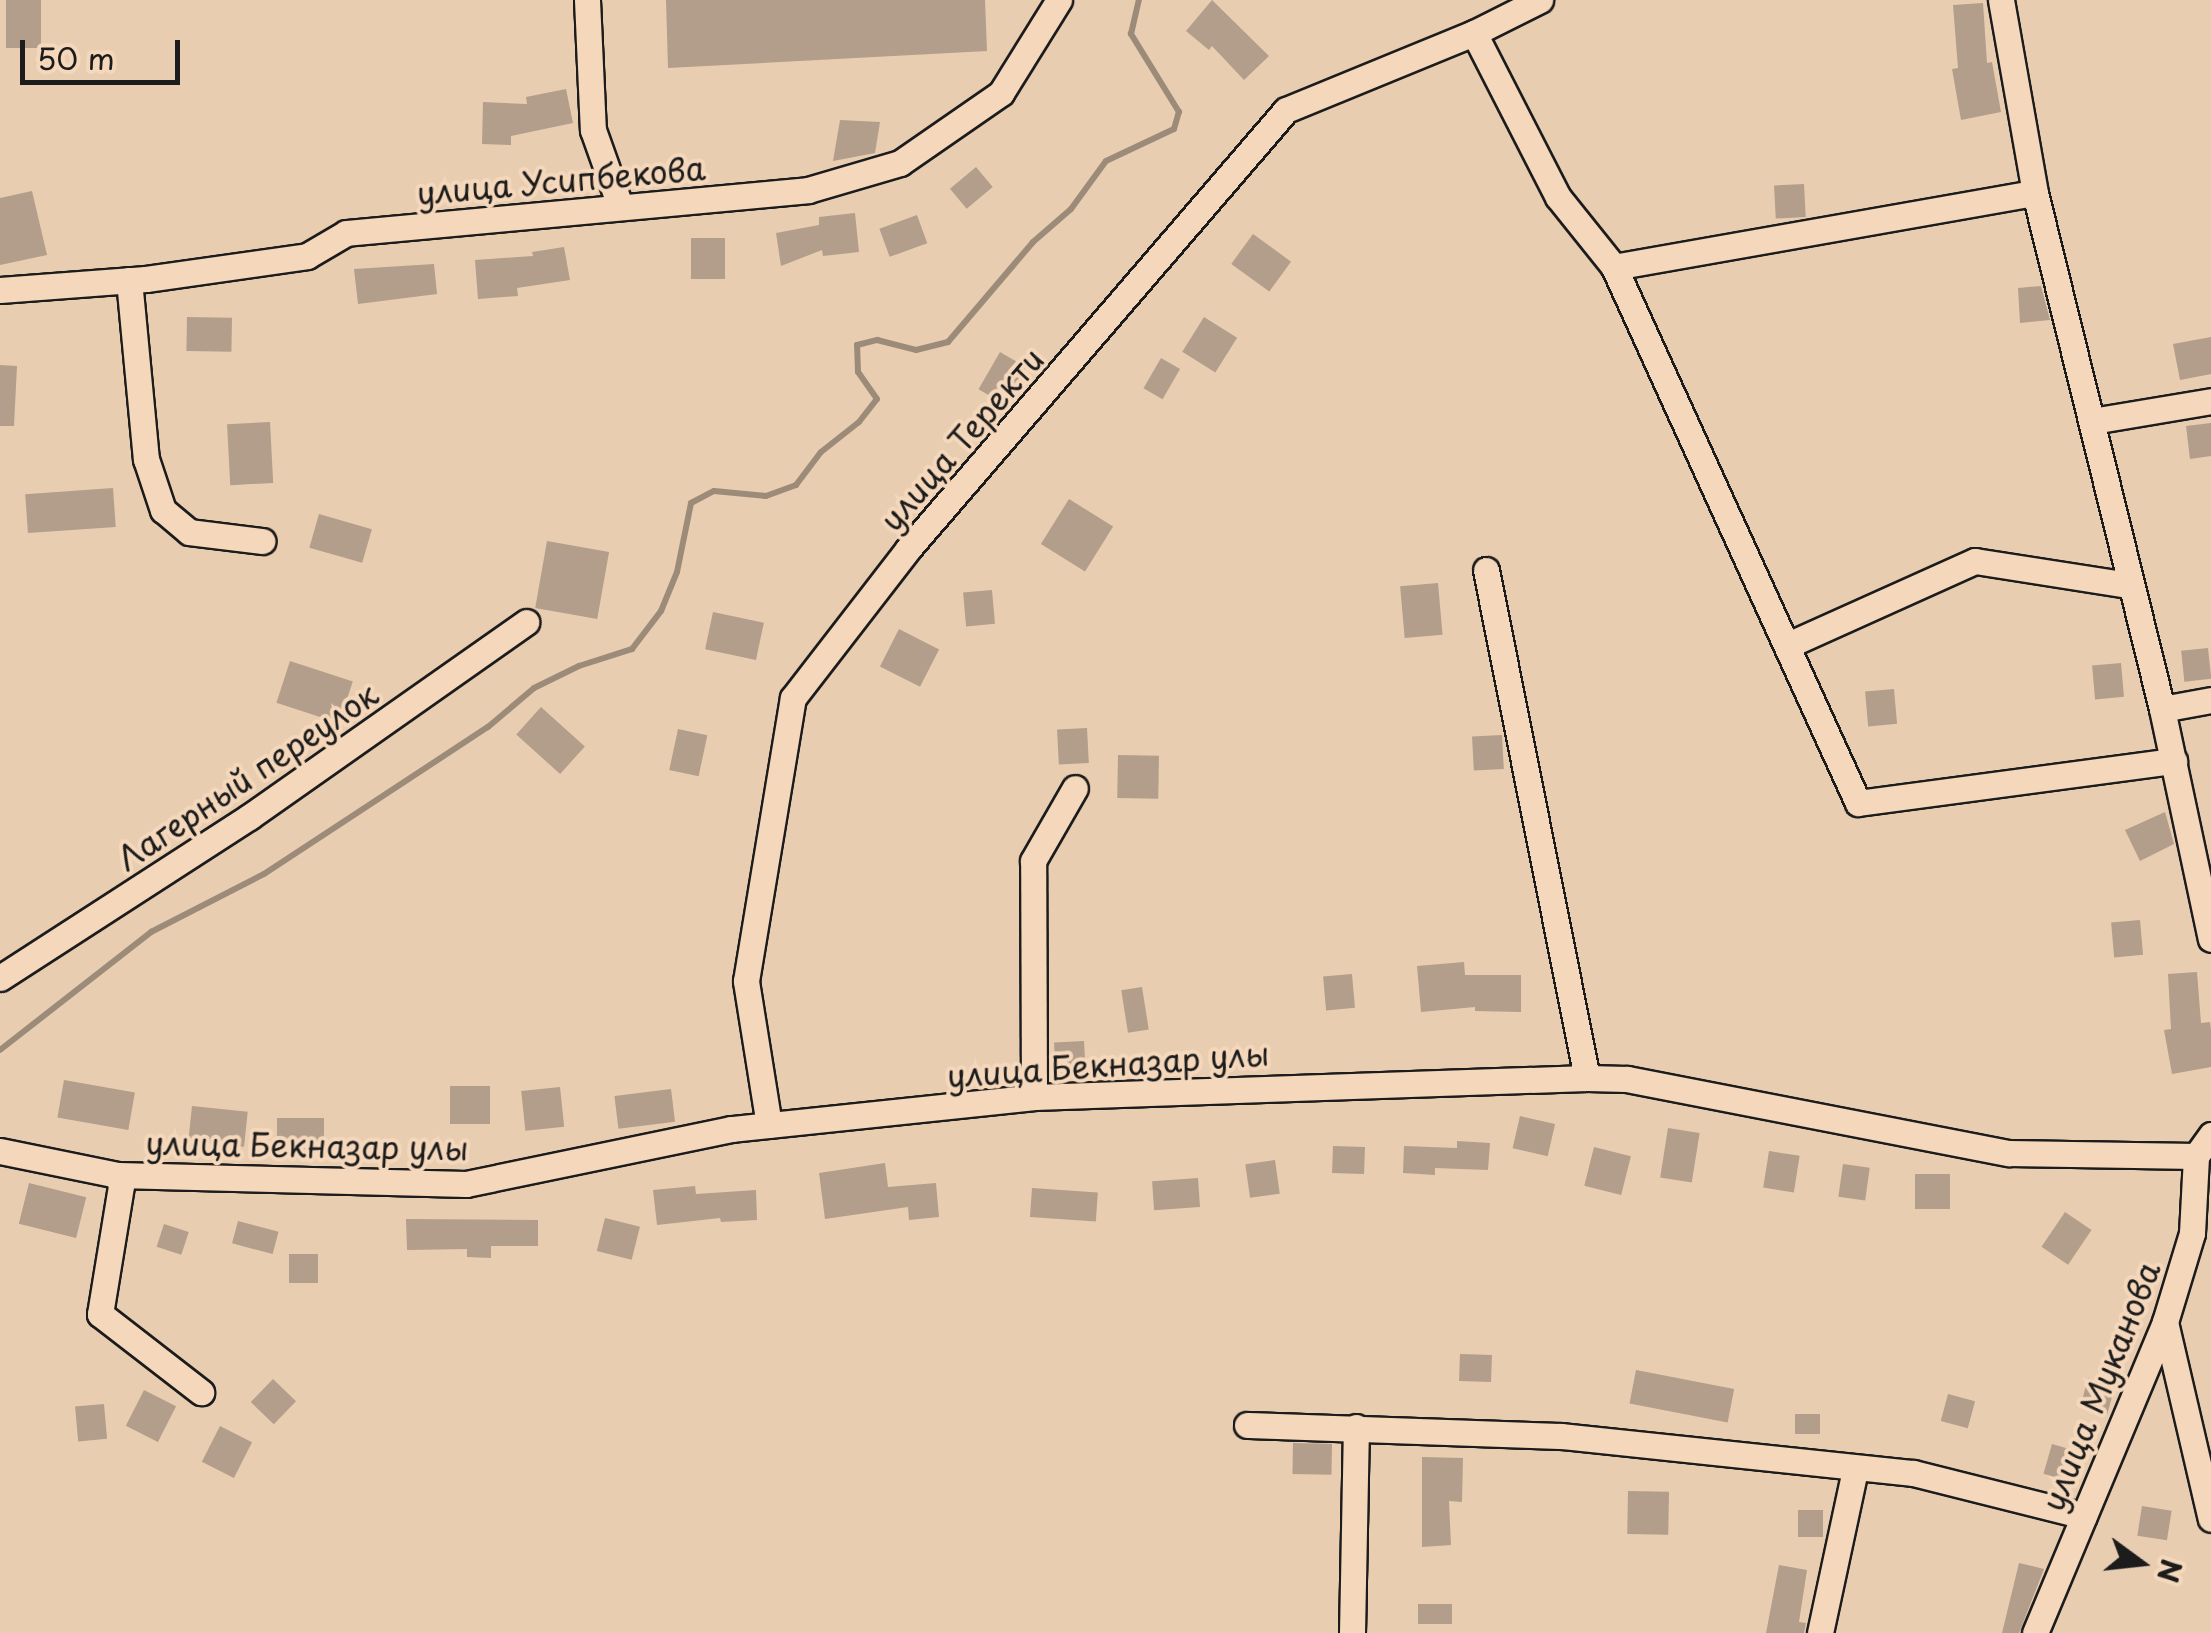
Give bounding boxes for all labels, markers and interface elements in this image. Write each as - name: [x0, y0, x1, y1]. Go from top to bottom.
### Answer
- scale bar: [25, 20, 185, 82]
- text: 50 m: [37, 35, 115, 80]
- street label: улица Усипбекова: [414, 148, 708, 212]
- street label: улица Теректи: [871, 339, 1051, 539]
- street label: Лагерный переулок: [109, 674, 385, 878]
- street label: улица Бекназар улы: [944, 1033, 1272, 1095]
- street label: улица Бекназар улы: [143, 1123, 471, 1167]
- street label: улица Муканова: [2032, 1255, 2168, 1517]
- north arrow: [2091, 1513, 2191, 1613]
- text: N: [2147, 1555, 2194, 1587]

